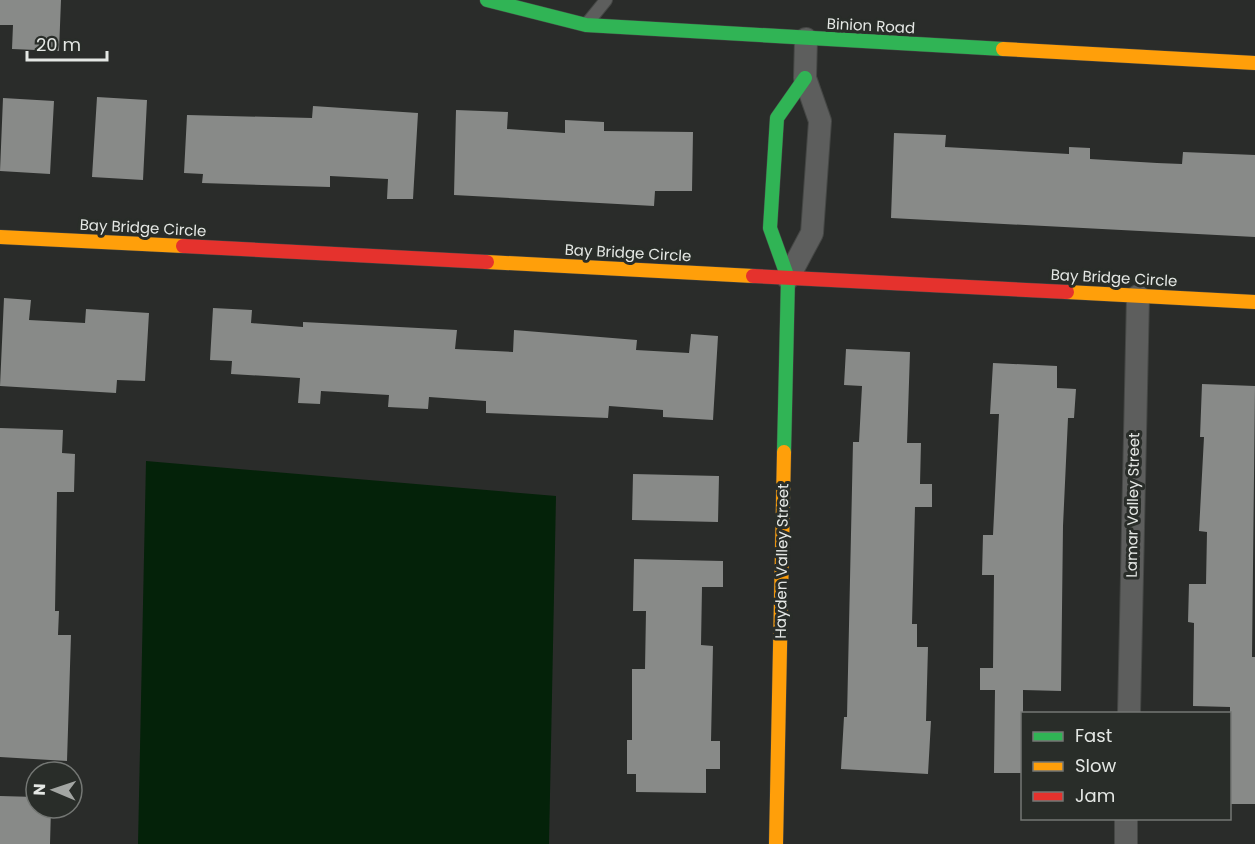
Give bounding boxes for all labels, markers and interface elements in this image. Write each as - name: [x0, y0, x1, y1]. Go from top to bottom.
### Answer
- street label: Binion Road: [826, 13, 916, 38]
- scale bar: [27, 24, 106, 62]
- text: 20 m: [36, 32, 81, 57]
- street label: Bay Bridge Circle: [79, 214, 207, 241]
- street label: Bay Bridge Circle: [564, 239, 692, 266]
- street label: Bay Bridge Circle: [1050, 264, 1178, 291]
- street label: Lamar Valley Street: [1121, 432, 1144, 578]
- street label: Hayden Valley Street: [770, 483, 793, 639]
- legend: [1021, 712, 1231, 820]
- text: Fast: [1075, 723, 1112, 748]
- text: Slow: [1075, 753, 1117, 778]
- north arrow: [24, 760, 84, 820]
- text: N: [28, 783, 51, 796]
- text: Jam: [1075, 783, 1115, 808]

